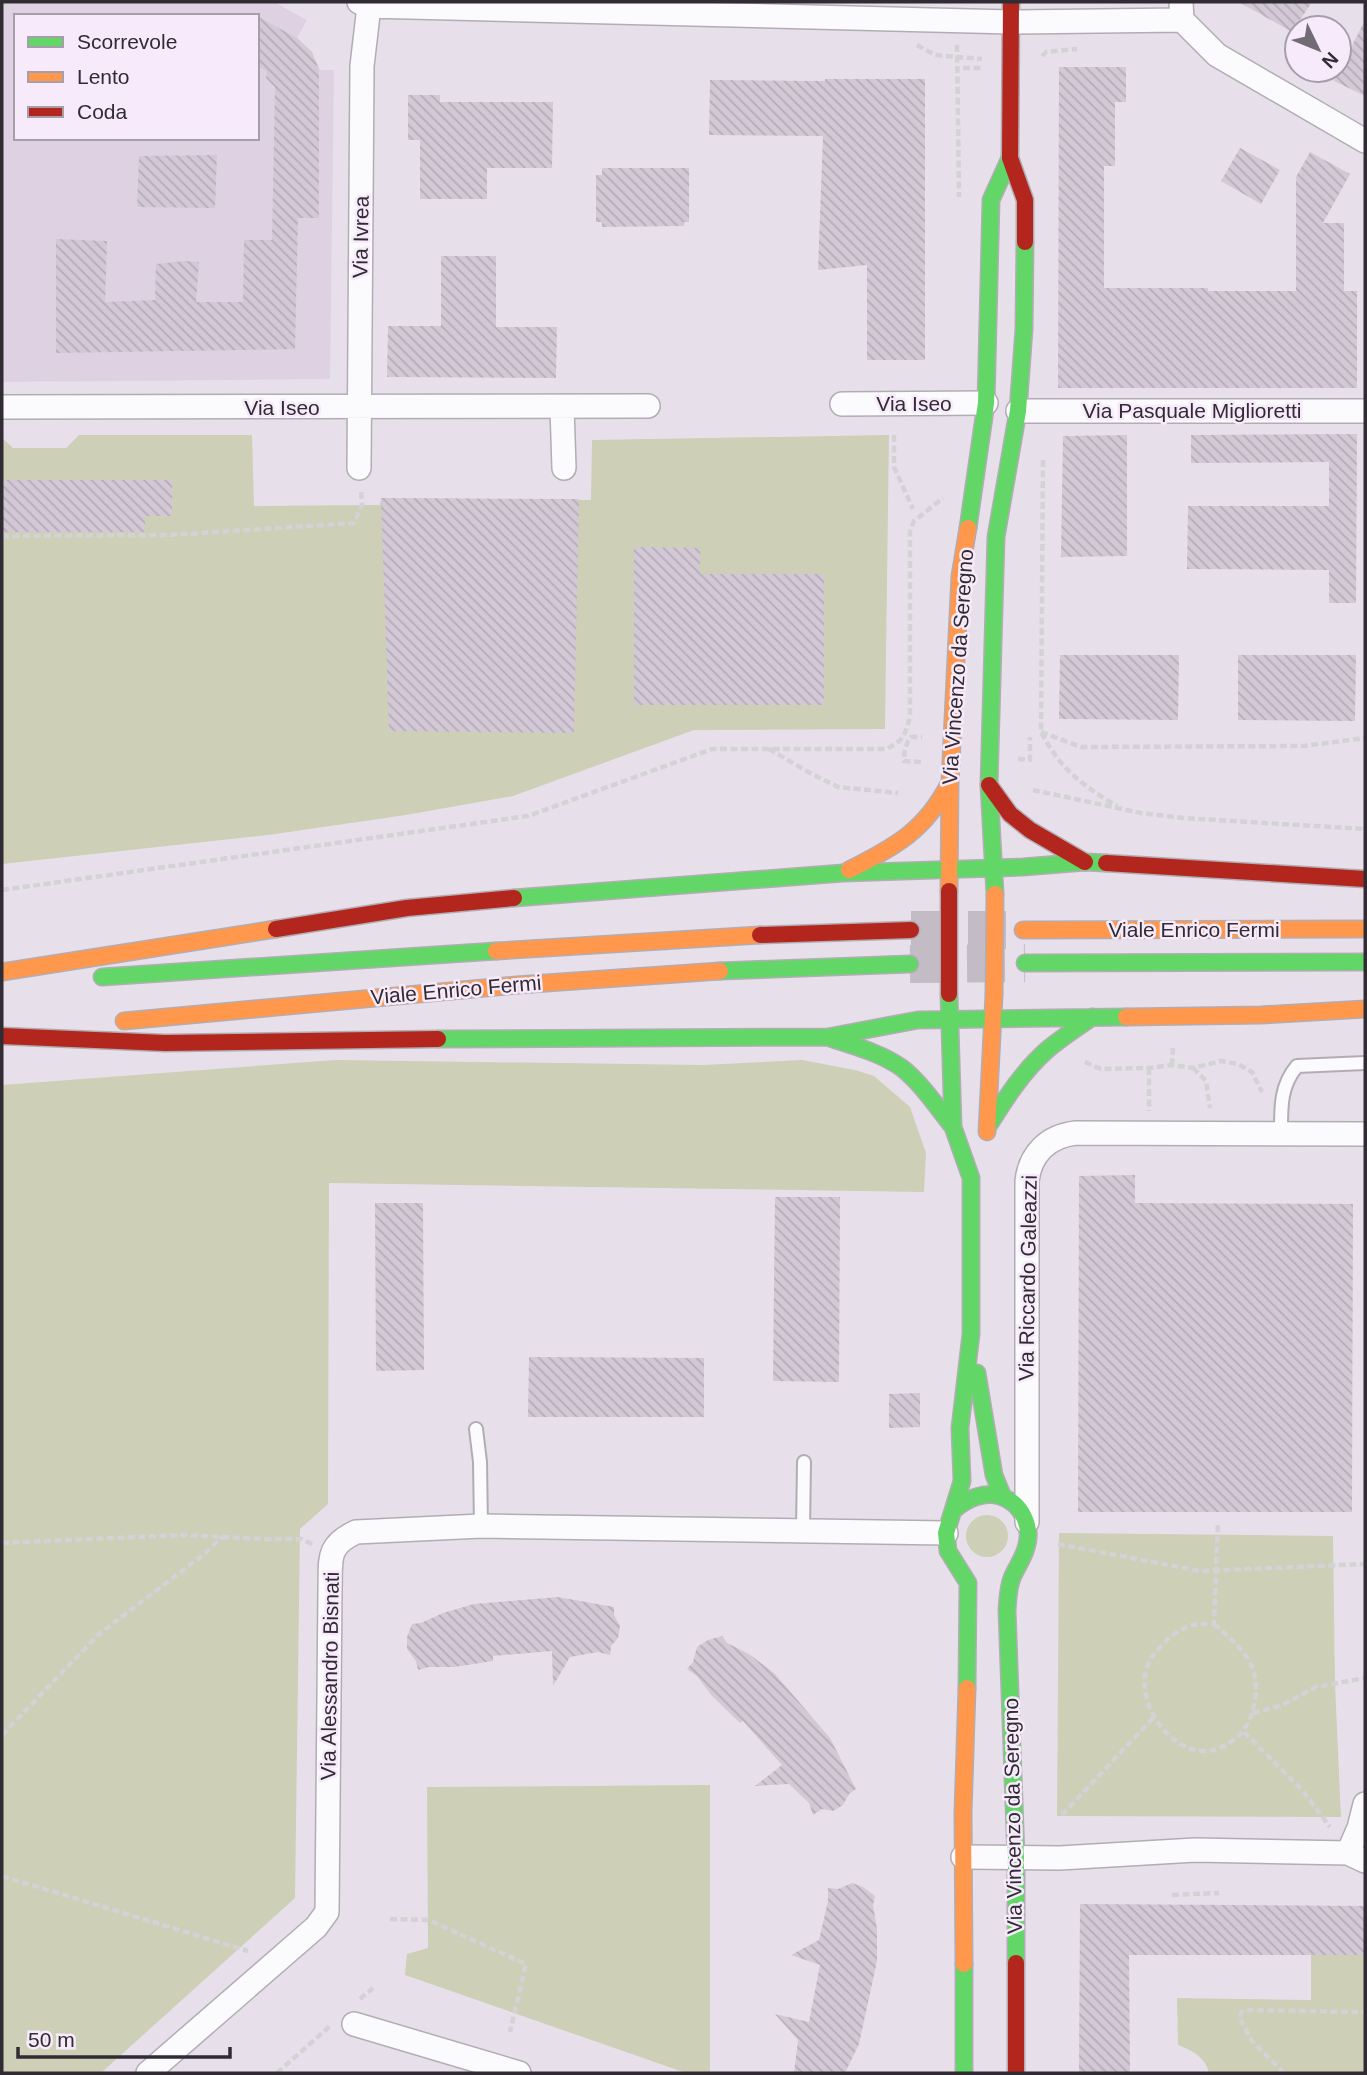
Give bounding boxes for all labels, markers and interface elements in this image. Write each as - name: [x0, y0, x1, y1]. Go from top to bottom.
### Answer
- legend: [14, 14, 259, 140]
- north arrow: [1283, 14, 1353, 84]
- text: Scorrevole: [77, 30, 177, 53]
- text: N: [1318, 48, 1342, 72]
- text: Lento: [77, 65, 130, 88]
- text: Coda: [77, 100, 128, 123]
- street label: Via Ivrea: [348, 195, 373, 278]
- street label: Via Iseo: [876, 392, 952, 415]
- street label: Via Iseo: [244, 396, 320, 419]
- street label: Via Pasquale Miglioretti: [1082, 399, 1302, 422]
- street label: Via Vincenzo da Seregno: [938, 548, 977, 786]
- street label: Viale Enrico Fermi: [1108, 918, 1280, 941]
- street label: Viale Enrico Fermi: [370, 971, 542, 1008]
- street label: Via Riccardo Galeazzi: [1014, 1175, 1041, 1381]
- street label: Via Alessandro Bisnati: [316, 1572, 343, 1780]
- street label: Via Vincenzo da Seregno: [999, 1698, 1026, 1934]
- scale bar: [18, 2016, 229, 2060]
- text: 50 m: [28, 2028, 75, 2051]

